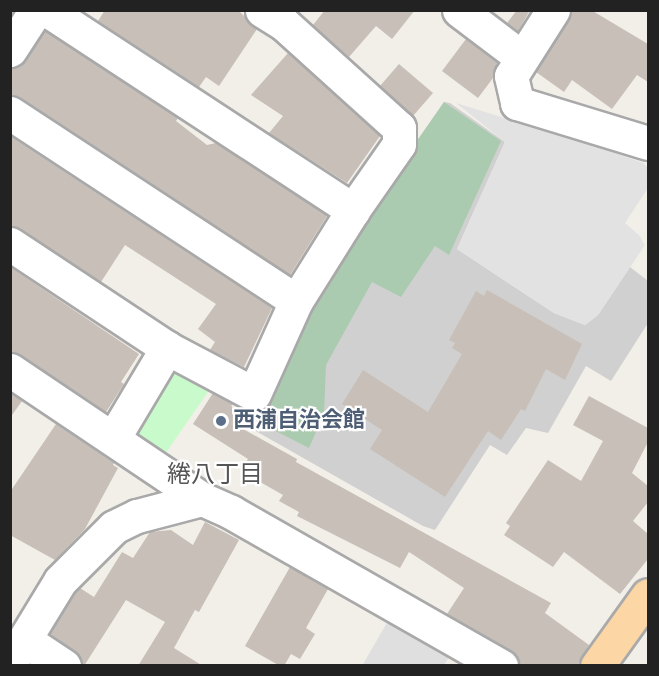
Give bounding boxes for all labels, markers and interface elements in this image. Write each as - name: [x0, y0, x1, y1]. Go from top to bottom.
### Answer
- place label: 西浦自治会館: [233, 408, 365, 434]
- marker: 西浦自治会館: [214, 414, 228, 428]
- district label: 綣八丁目: [167, 462, 263, 490]

